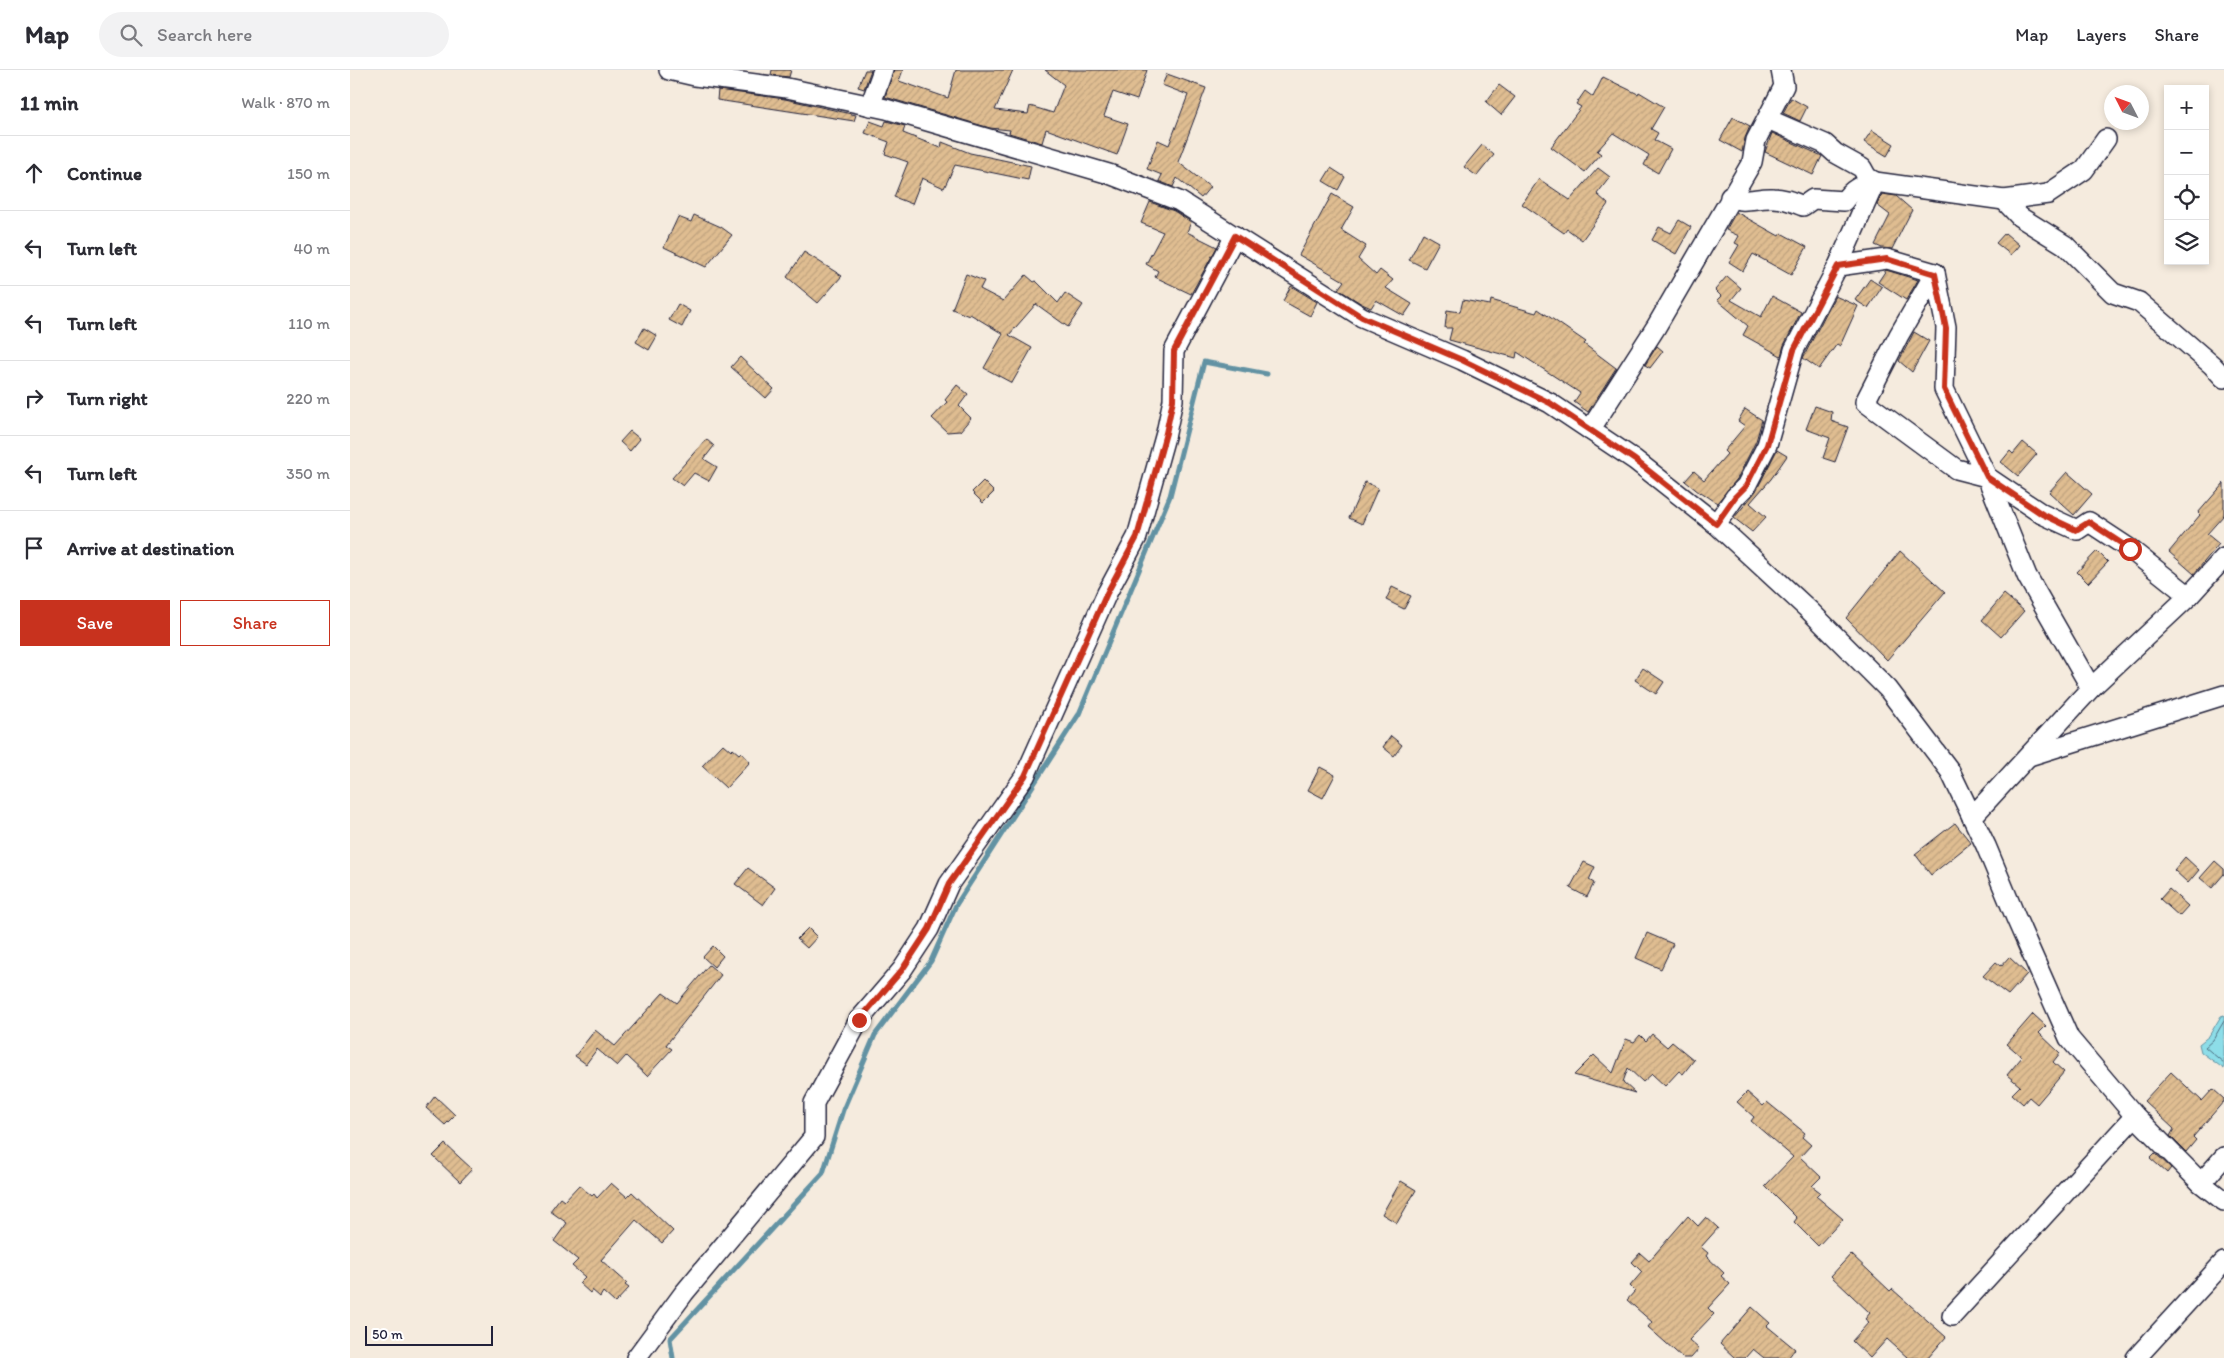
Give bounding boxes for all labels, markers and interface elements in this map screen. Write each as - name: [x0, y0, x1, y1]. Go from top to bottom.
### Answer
- search box: [99, 12, 449, 57]
- text: Map: [25, 20, 69, 49]
- icon: search: [117, 21, 145, 49]
- text: Search here: [157, 23, 252, 46]
- text: Map: [2015, 24, 2048, 46]
- text: Layers: [2076, 24, 2126, 46]
- text: Share: [2154, 24, 2199, 46]
- north arrow: [2104, 85, 2149, 130]
- map controls: [2164, 85, 2209, 265]
- button: +: [2164, 85, 2209, 130]
- text: 11 min: [20, 90, 78, 115]
- text: Walk · 870 m: [241, 93, 330, 112]
- button: −: [2164, 130, 2209, 175]
- icon: ahead: [20, 159, 48, 187]
- text: Continue: [67, 162, 142, 185]
- text: 150 m: [287, 164, 330, 183]
- button: locate: [2164, 175, 2209, 220]
- button: layers: [2164, 220, 2209, 265]
- icon: left: [20, 234, 48, 262]
- text: Turn left: [67, 237, 137, 260]
- text: 40 m: [293, 239, 330, 258]
- icon: left: [20, 309, 48, 337]
- text: Turn left: [67, 312, 137, 335]
- text: 110 m: [288, 314, 330, 333]
- icon: right: [20, 384, 48, 412]
- text: Turn right: [67, 387, 148, 410]
- text: 220 m: [286, 389, 330, 408]
- icon: left: [20, 459, 48, 487]
- text: Turn left: [67, 462, 137, 485]
- text: 350 m: [286, 464, 330, 483]
- icon: arrive: [20, 534, 48, 562]
- text: Arrive at destination: [67, 537, 234, 560]
- route start: [2119, 538, 2142, 561]
- button: Save: [20, 600, 170, 646]
- button: Share: [180, 600, 330, 646]
- route end: [848, 1009, 871, 1032]
- scale bar: [365, 1323, 492, 1346]
- text: 50 m: [372, 1326, 403, 1343]

